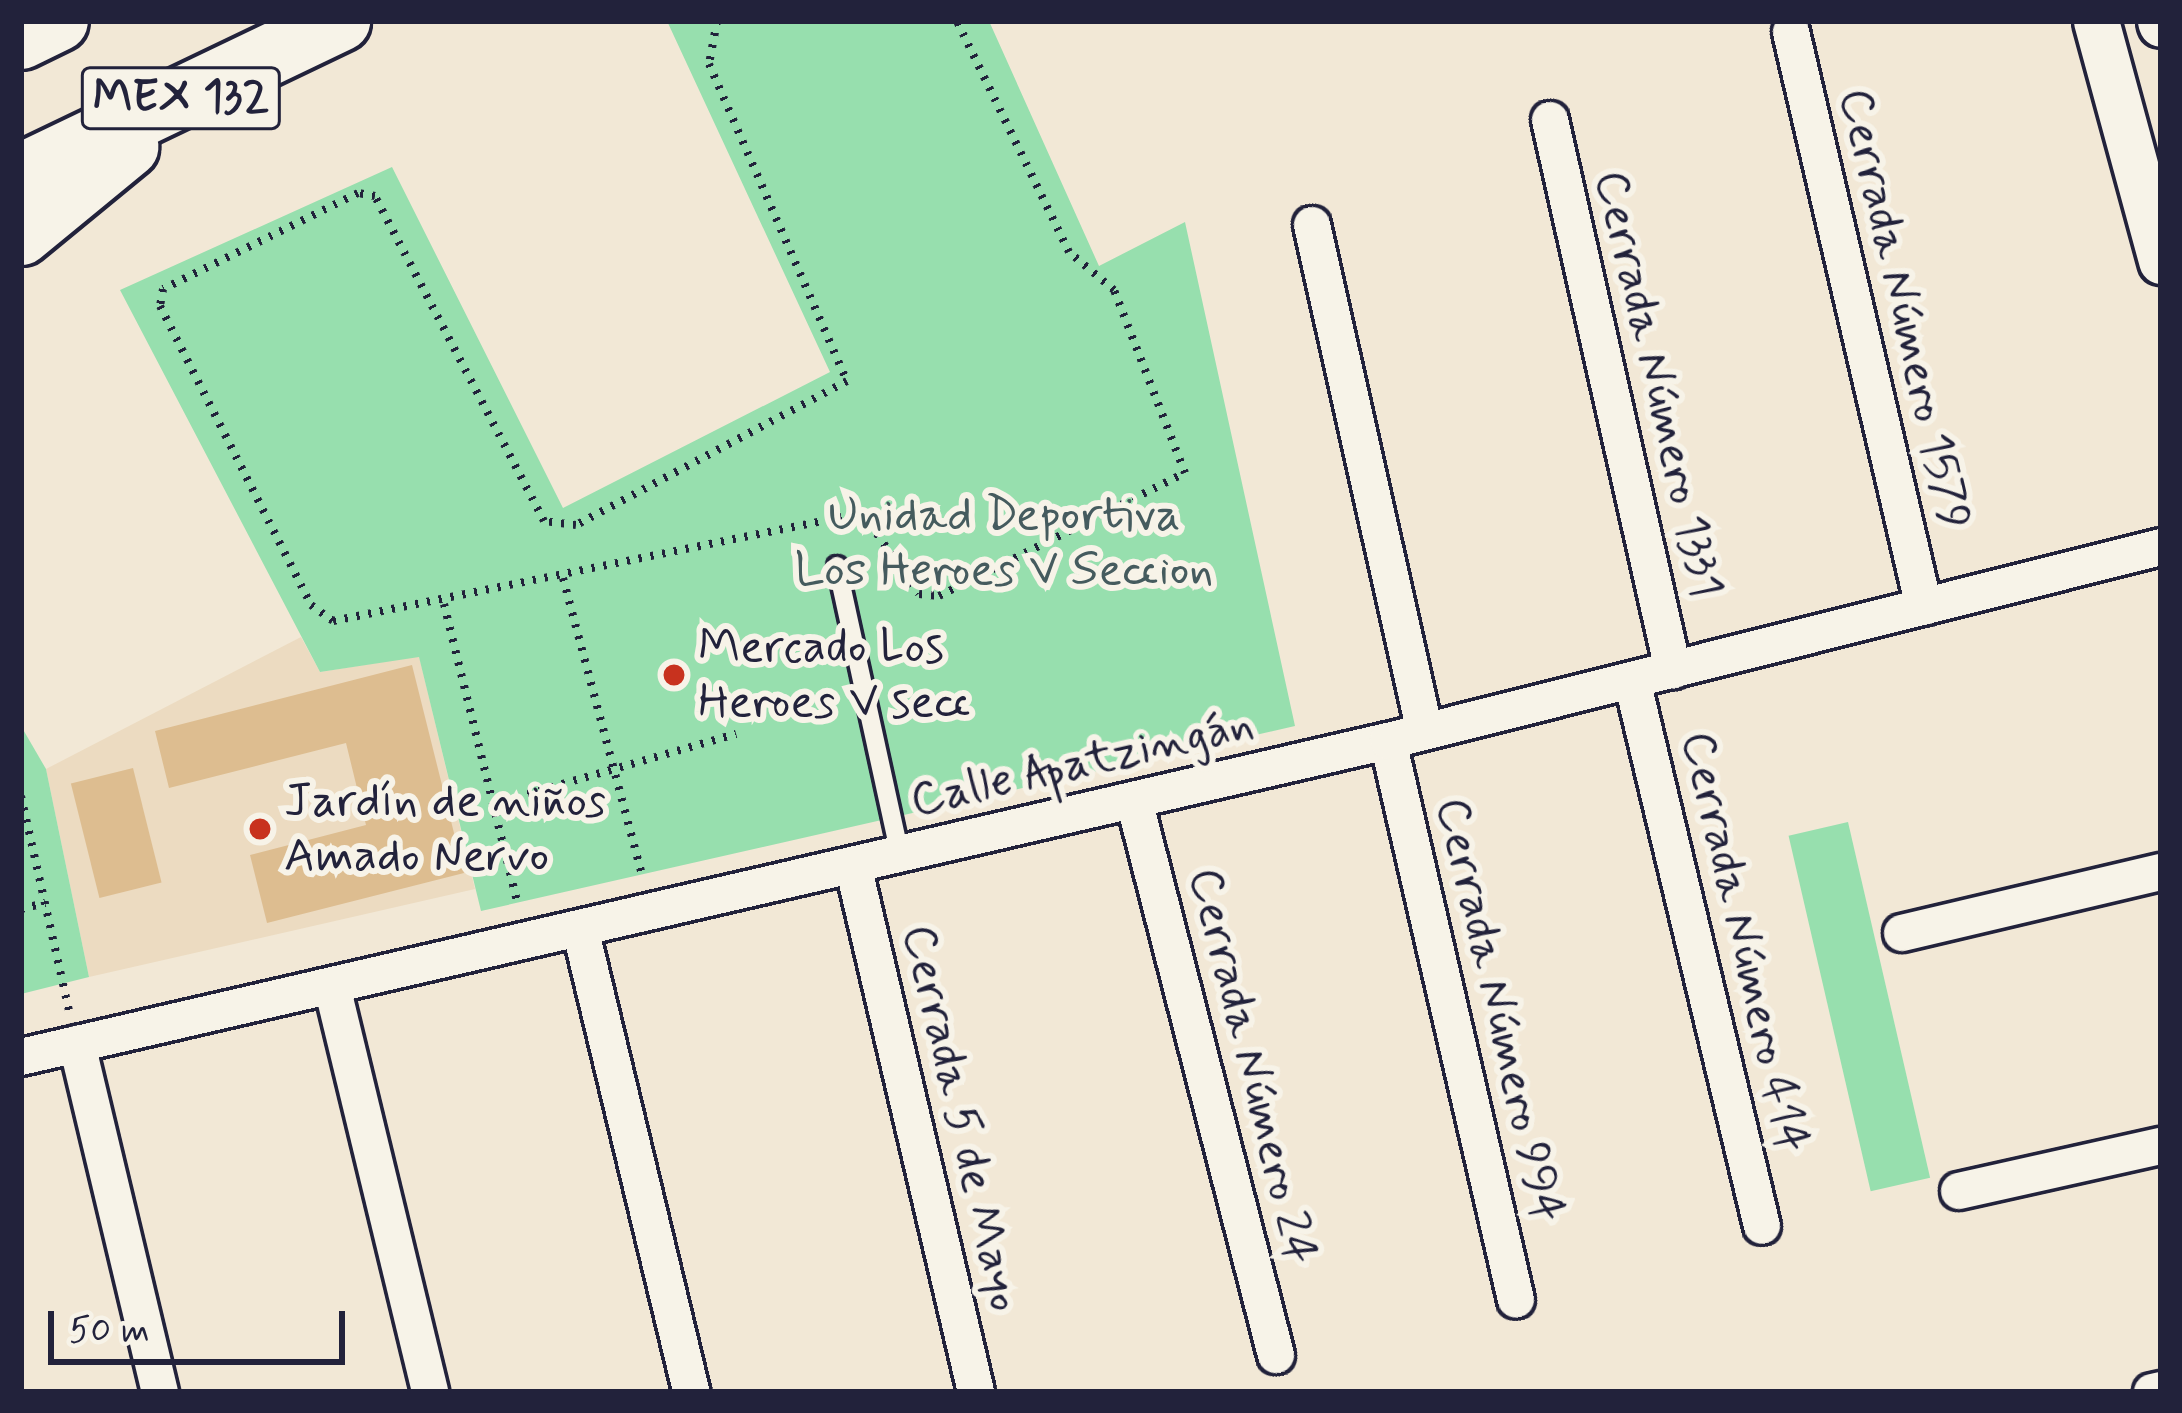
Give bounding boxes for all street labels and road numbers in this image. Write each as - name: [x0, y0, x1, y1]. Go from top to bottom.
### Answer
- road number: MEX 132: [79, 59, 283, 137]
- street label: Cerrada Número 1579: [1825, 83, 1983, 535]
- street label: Cerrada Número 1331: [1581, 165, 1735, 603]
- street label: Calle Apatzingán: [905, 696, 1259, 830]
- street label: Cerrada Número 414: [1668, 726, 1820, 1158]
- street label: Cerrada Número 994: [1422, 793, 1576, 1227]
- street label: Cerrada Número 24: [1175, 862, 1329, 1270]
- street label: Cerrada 5 de Mayo: [888, 918, 1034, 1318]

